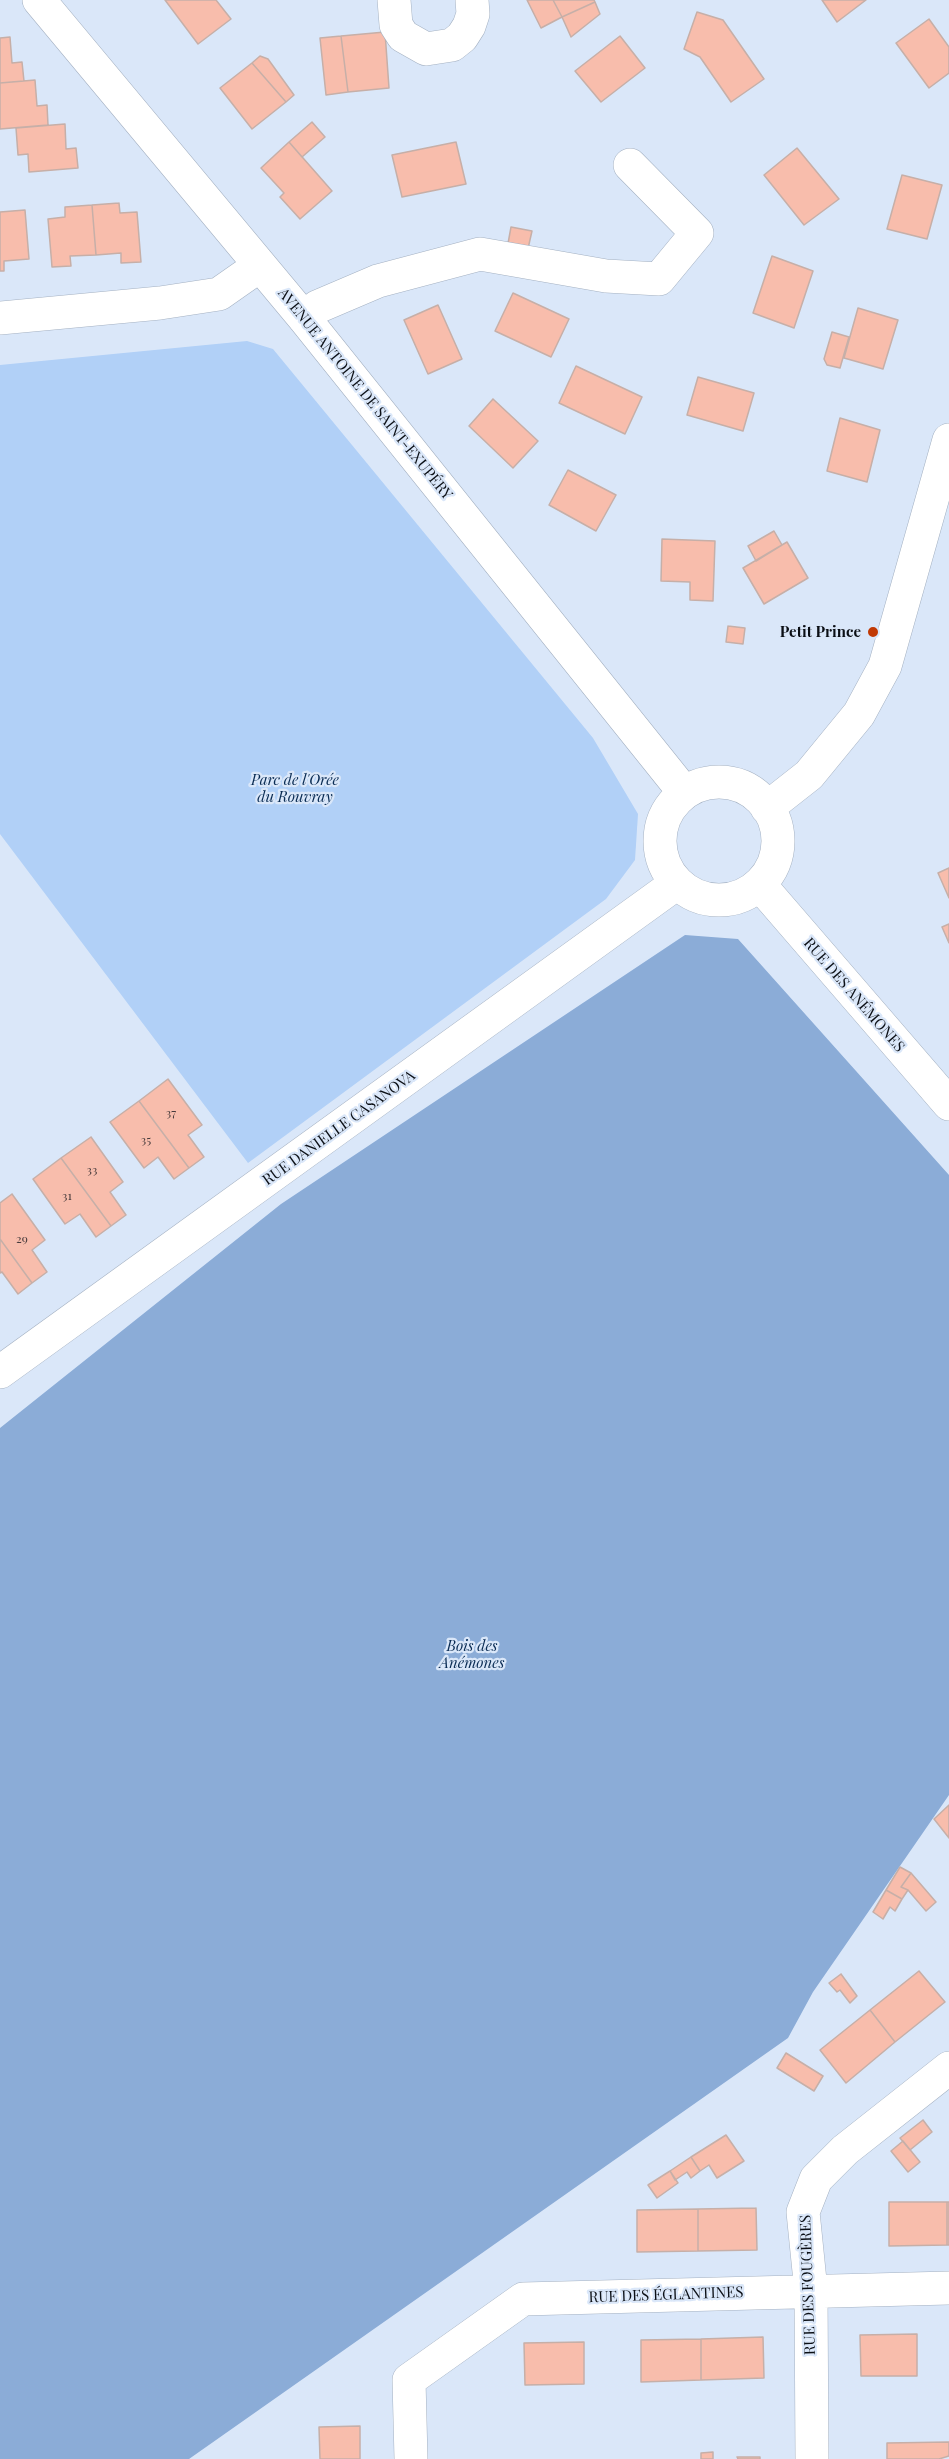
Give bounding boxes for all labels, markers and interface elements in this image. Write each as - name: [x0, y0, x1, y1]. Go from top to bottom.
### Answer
- street label: AVENUE ANTOINE DE SAINT-EXUPÉRY: [274, 285, 456, 503]
- place label: Petit Prince: [780, 623, 861, 641]
- marker: Petit Prince: [866, 625, 880, 639]
- park label: Parc de l'Orée du Rouvray: [251, 771, 339, 806]
- street label: RUE DES ANÉMONES: [800, 934, 908, 1056]
- street label: RUE DANIELLE CASANOVA: [259, 1067, 419, 1189]
- house number: 37: [166, 1106, 176, 1120]
- house number: 35: [141, 1133, 151, 1147]
- house number: 33: [87, 1163, 97, 1177]
- house number: 31: [62, 1189, 72, 1203]
- house number: 29: [16, 1232, 28, 1246]
- park label: Bois des Anémones: [440, 1637, 504, 1672]
- street label: RUE DES FOUGÈRES: [797, 2214, 819, 2356]
- street label: RUE DES ÉGLANTINES: [588, 2283, 744, 2307]

